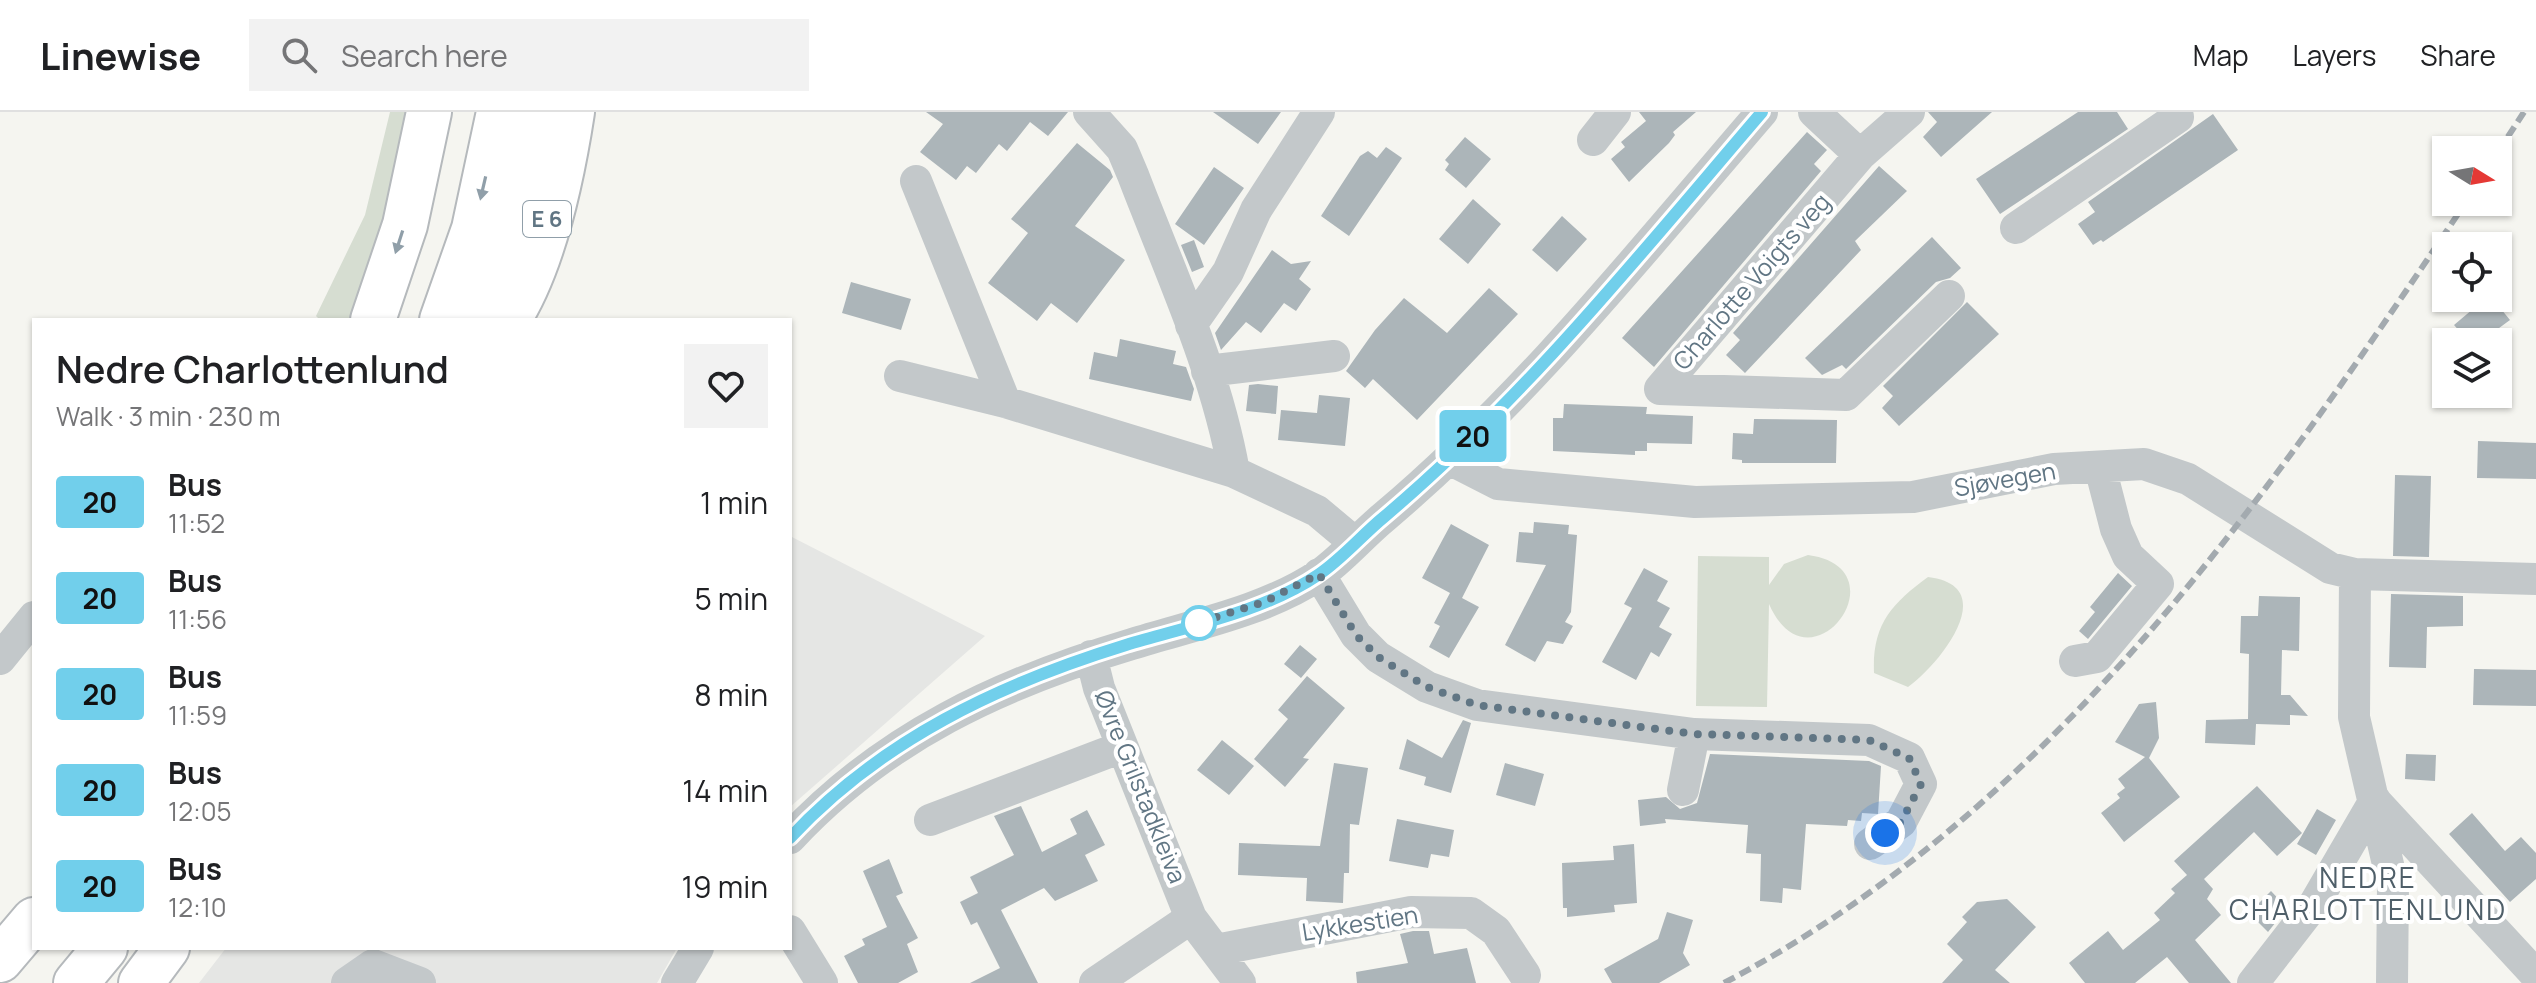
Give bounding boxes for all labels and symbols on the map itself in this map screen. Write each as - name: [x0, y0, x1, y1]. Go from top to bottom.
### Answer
- north arrow: [2432, 136, 2512, 216]
- one-way arrow: [476, 176, 489, 201]
- street label: Charlotte Voigts veg: [1665, 186, 1837, 376]
- road number: E 6: [523, 201, 571, 237]
- one-way arrow: [392, 231, 405, 255]
- line badge: 20: [1437, 410, 1509, 462]
- street label: Sjøvegen: [1951, 453, 2058, 504]
- unlabelled marker: [1182, 606, 1216, 640]
- street label: Øvre Grilstadkleiva: [1088, 685, 1195, 888]
- your location: [1865, 813, 1905, 853]
- district label: NEDRE CHARLOTTENLUND: [2229, 858, 2507, 928]
- street label: Lykkestien: [1299, 897, 1420, 948]

